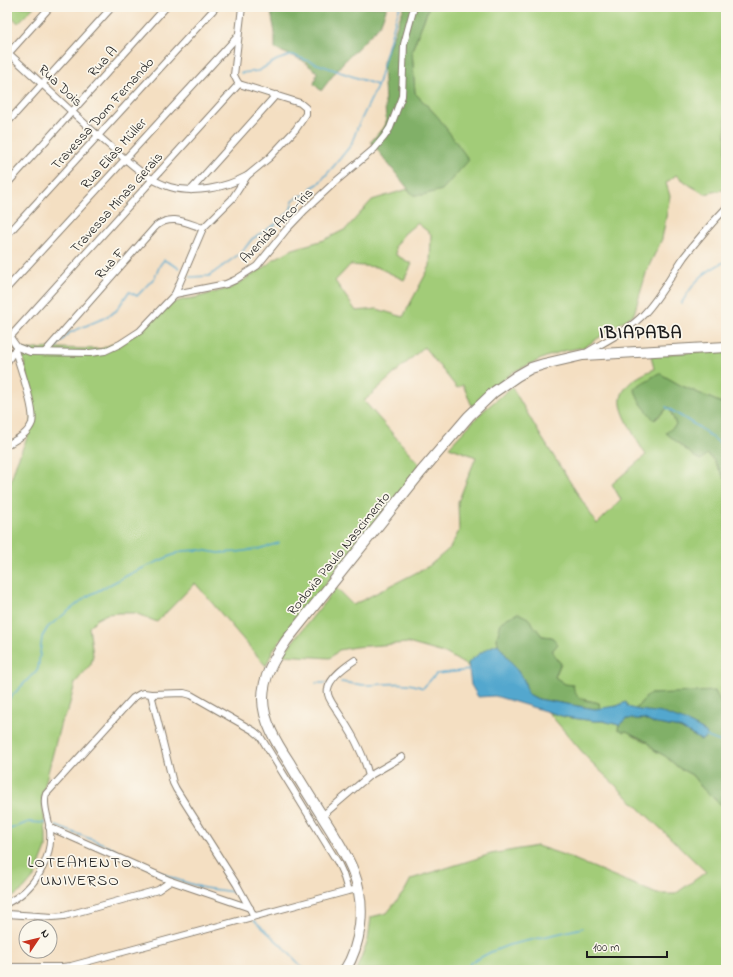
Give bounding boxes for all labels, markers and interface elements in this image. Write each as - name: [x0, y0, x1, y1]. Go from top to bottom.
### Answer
- street label: Rua A: [83, 42, 123, 82]
- street label: Travessa Dom Fernando: [47, 53, 160, 175]
- street label: Rua Dois: [33, 60, 87, 112]
- street label: Rua Elias Müller: [76, 113, 152, 195]
- street label: Travessa Minas Gerais: [66, 148, 168, 258]
- street label: Avenida Arco-Íris: [235, 183, 319, 269]
- street label: Rua F: [90, 244, 130, 284]
- district label: IBIAPABA: [599, 321, 683, 347]
- street label: Rodovia Paulo Nascimento: [283, 488, 396, 620]
- district label: LOTEAMENTO UNIVERSO: [27, 851, 133, 893]
- north arrow: [18, 919, 58, 959]
- text: N: [37, 926, 54, 941]
- scale bar: [587, 933, 667, 959]
- text: 100 m: [593, 939, 620, 957]

